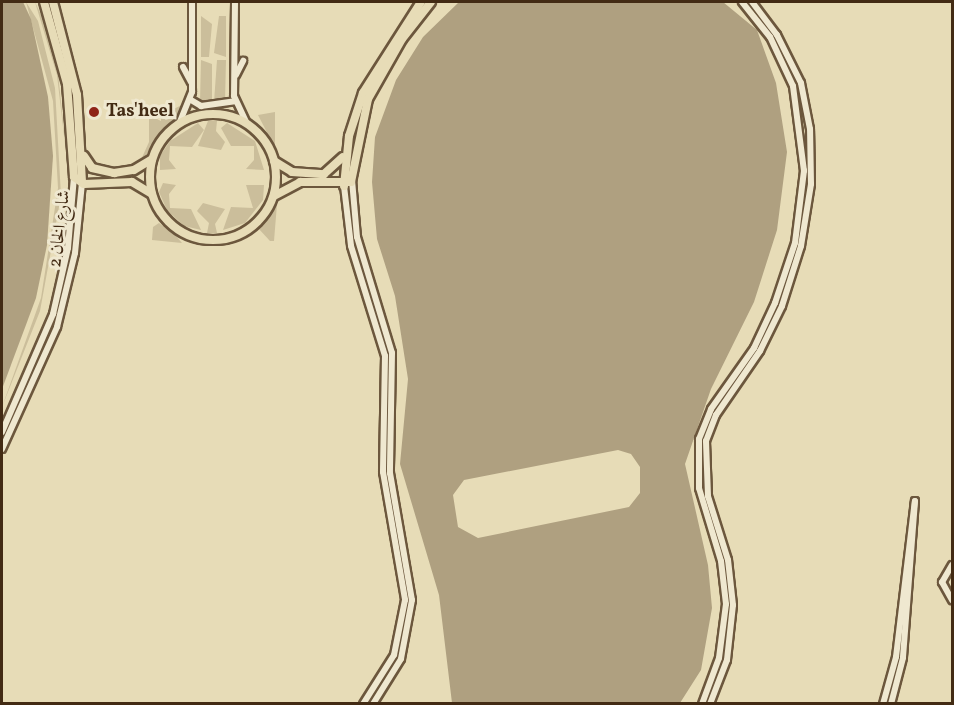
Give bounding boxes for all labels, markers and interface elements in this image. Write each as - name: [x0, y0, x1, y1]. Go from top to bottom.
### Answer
- place label: Tas'heel: [106, 101, 174, 123]
- marker: Tas'heel: [87, 105, 101, 119]
- street label: شارع الخان 2: [46, 189, 76, 269]

